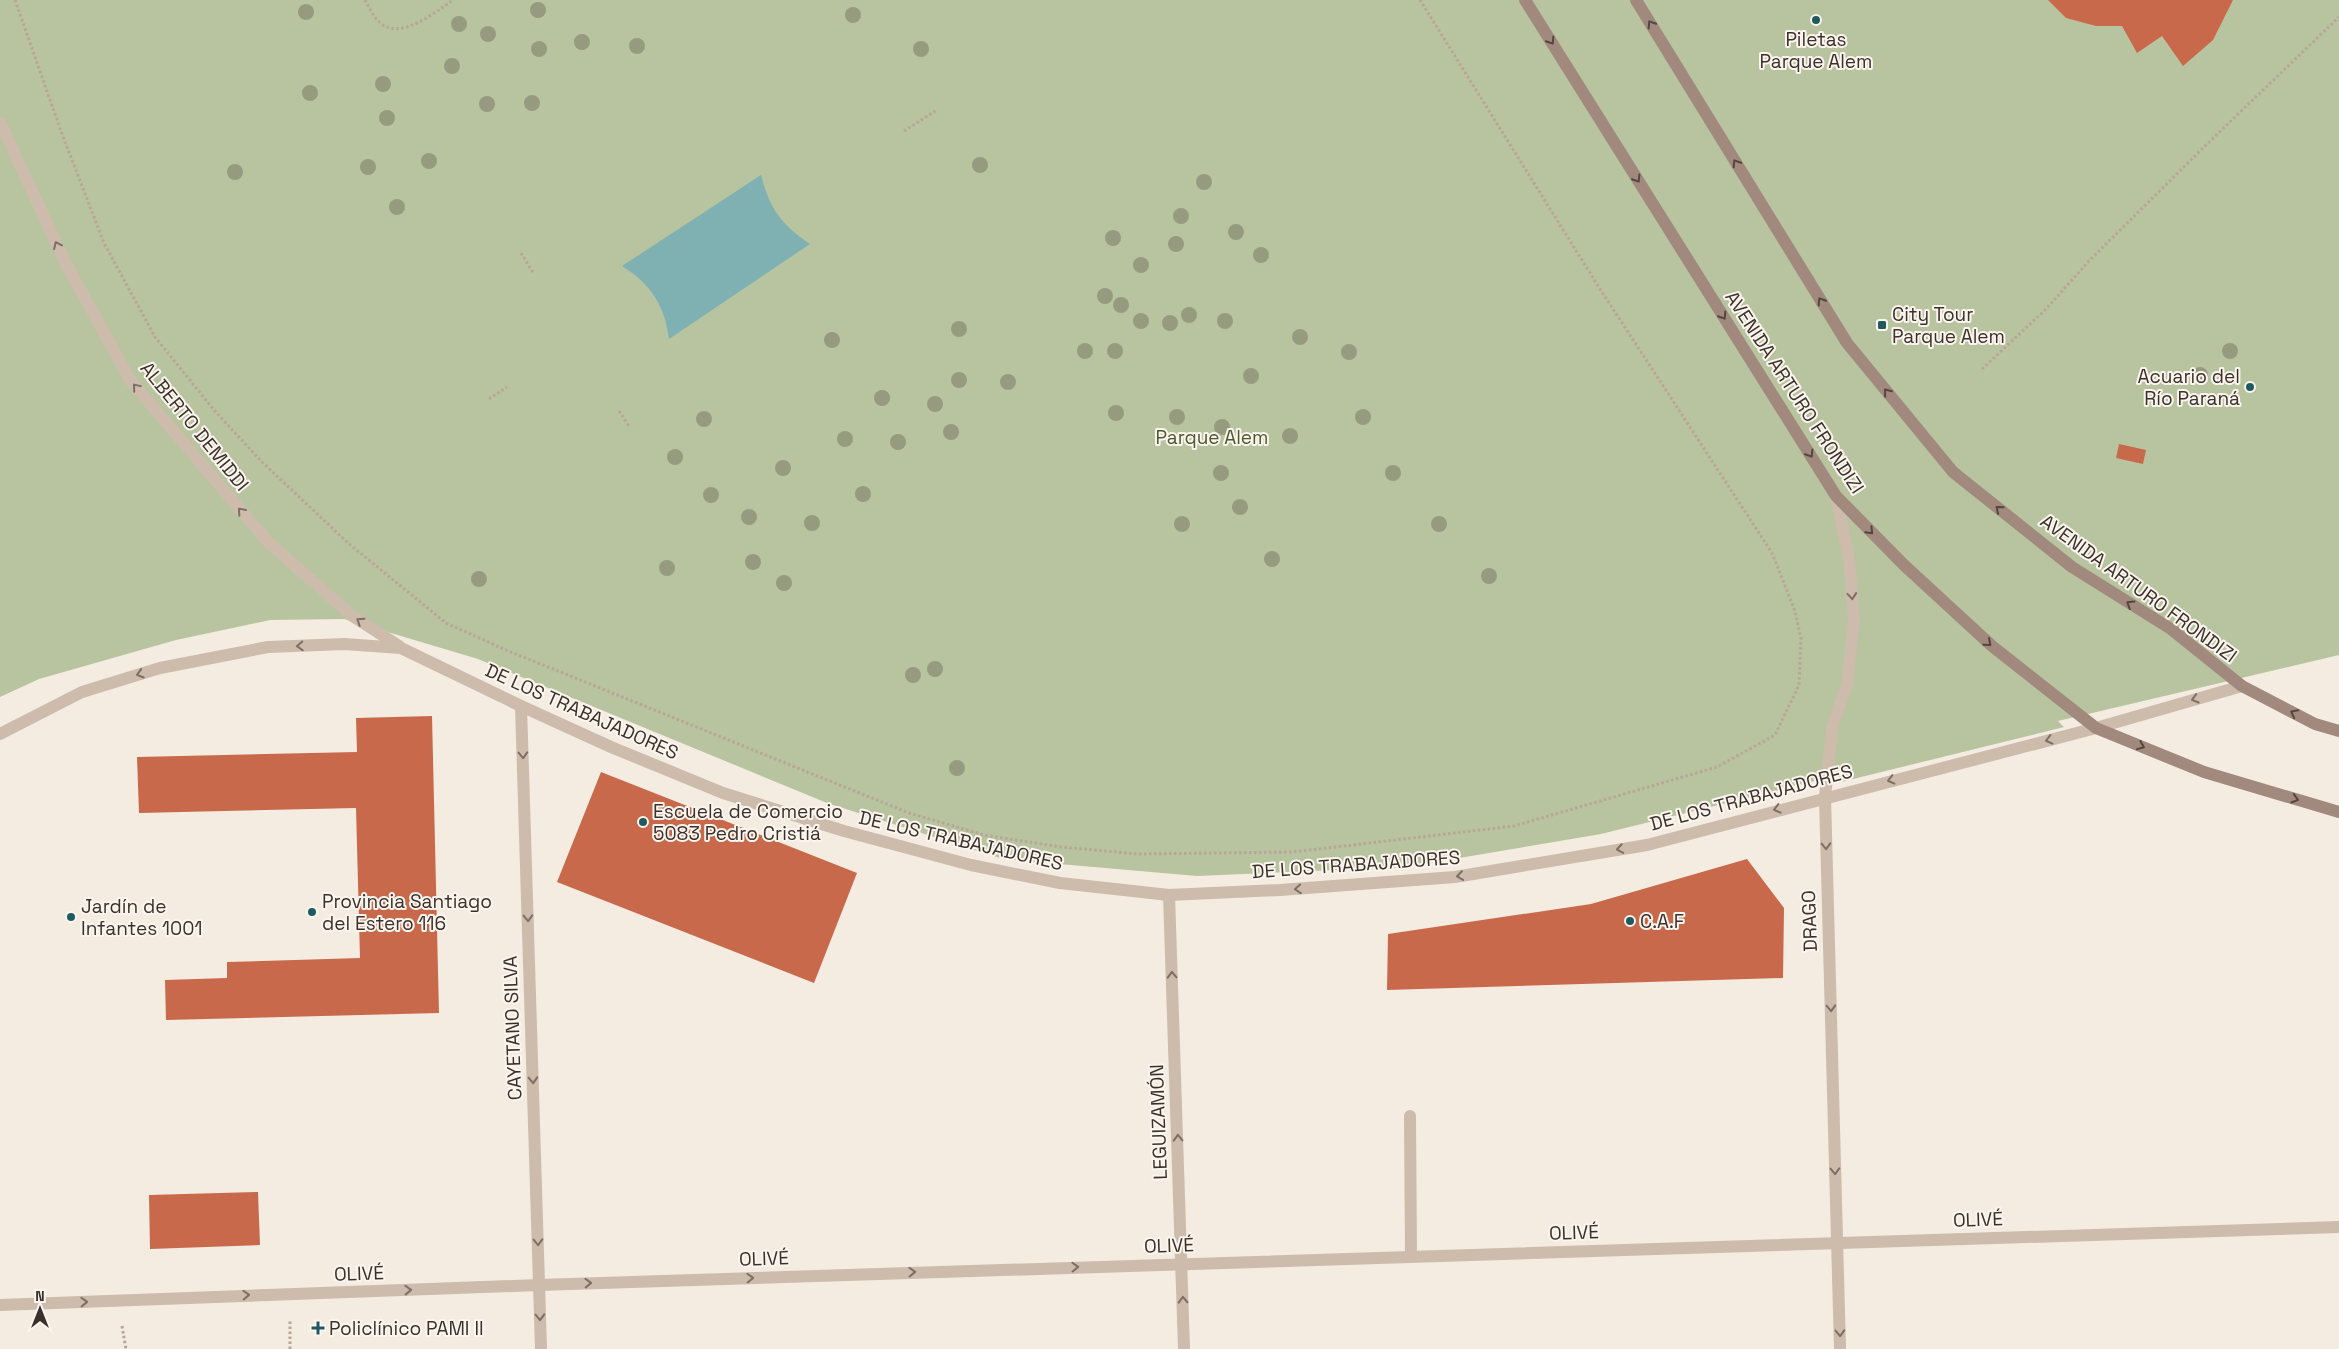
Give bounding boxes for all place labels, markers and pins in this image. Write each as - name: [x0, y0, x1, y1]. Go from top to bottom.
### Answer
- marker: Piletas Parque Alem: [1810, 14, 1822, 26]
- place label: Piletas Parque Alem: [1760, 27, 1872, 74]
- place label: City Tour Parque Alem: [1892, 302, 2005, 349]
- marker: City Tour Parque Alem: [1876, 319, 1888, 331]
- place label: Acuario del Río Paraná: [2138, 364, 2240, 411]
- marker: Acuario del Río Paraná: [2244, 381, 2256, 393]
- place label: Escuela de Comercio 5083 Pedro Cristiá: [653, 799, 843, 846]
- marker: Escuela de Comercio 5083 Pedro Cristiá: [637, 816, 649, 828]
- place label: Provincia Santiago del Estero 116: [322, 889, 492, 936]
- place label: Jardín de Infantes 1001: [81, 894, 202, 941]
- marker: Provincia Santiago del Estero 116: [306, 906, 318, 918]
- place label: C.A.F: [1640, 909, 1684, 934]
- marker: Jardín de Infantes 1001: [65, 911, 77, 923]
- marker: C.A.F: [1624, 915, 1636, 927]
- place label: Policlínico PAMI II: [329, 1316, 484, 1341]
- marker: Policlínico PAMI II: [311, 1321, 325, 1335]

